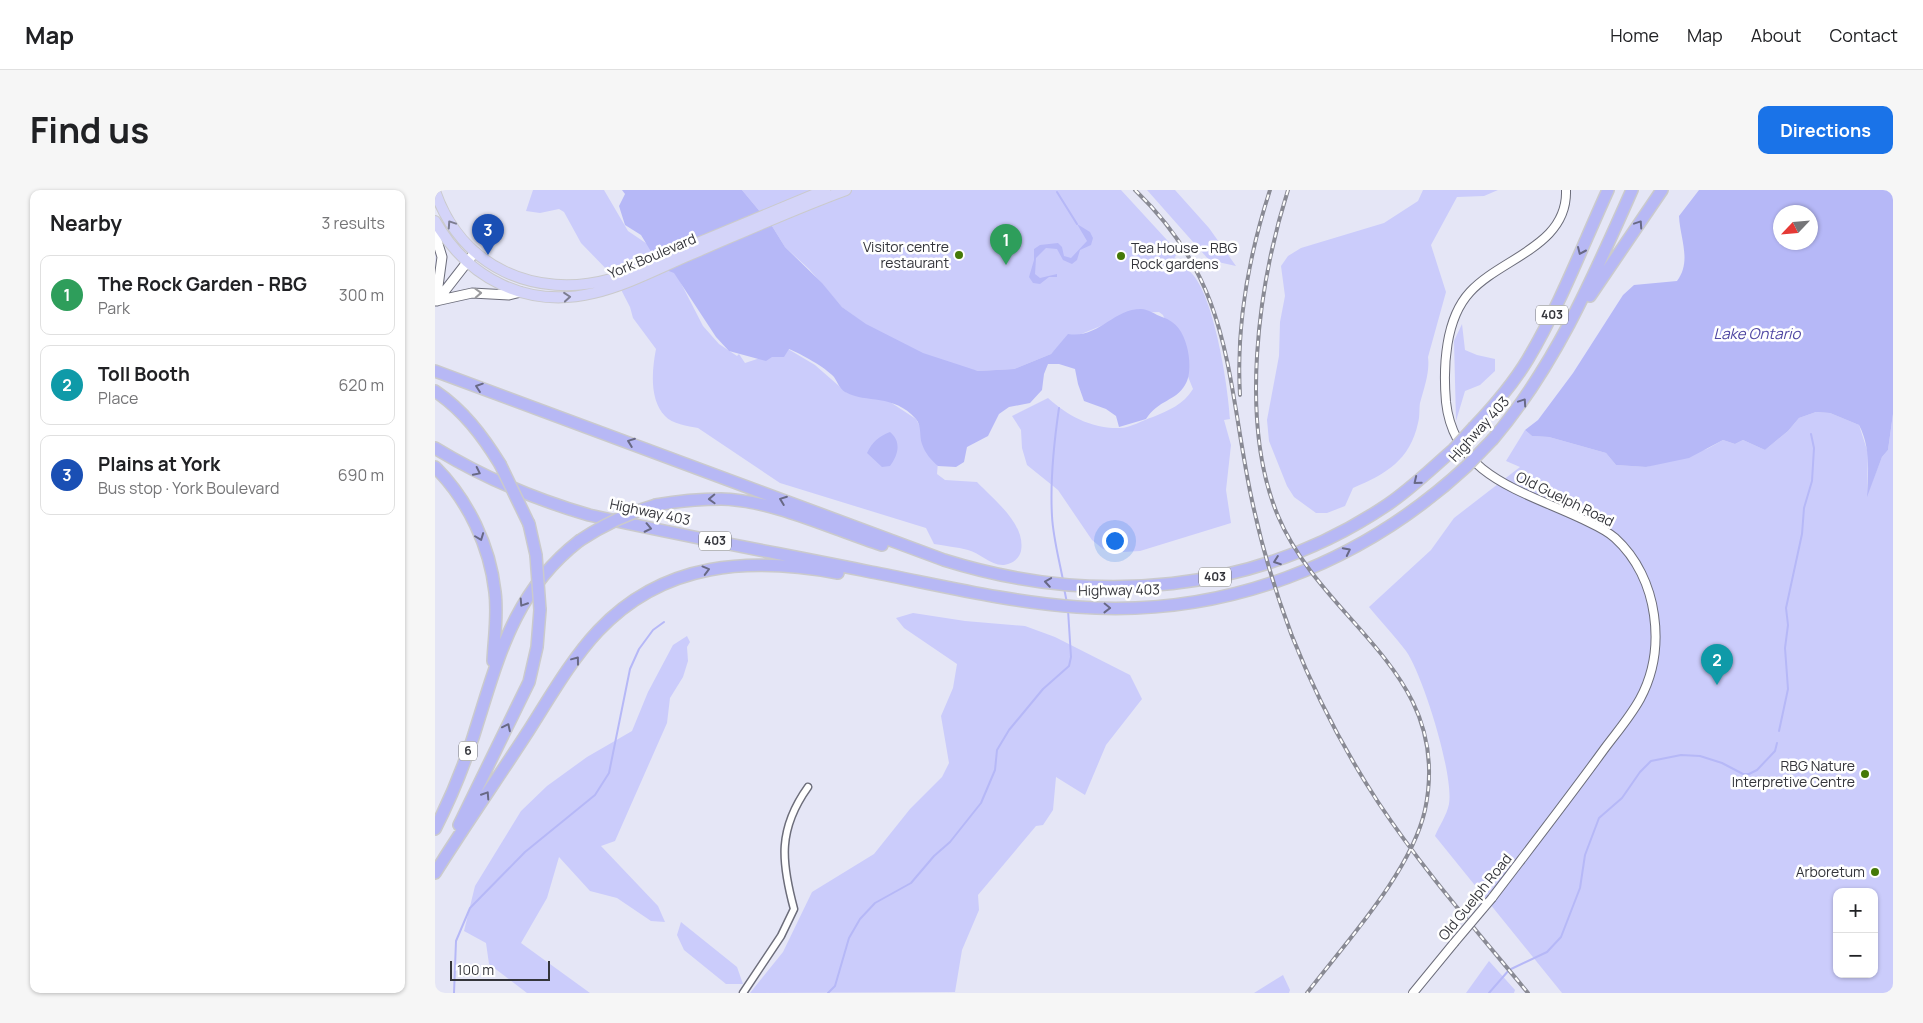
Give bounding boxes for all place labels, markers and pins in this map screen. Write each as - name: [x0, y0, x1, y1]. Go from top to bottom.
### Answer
- pin: 3: [472, 214, 504, 255]
- pin: 1: [990, 224, 1022, 265]
- place label: Visitor centre restaurant: [863, 237, 949, 272]
- place label: Tea House - RBG Rock gardens: [1131, 238, 1237, 273]
- marker: Visitor centre restaurant: [953, 249, 965, 261]
- marker: Tea House - RBG Rock gardens: [1115, 250, 1127, 262]
- pin: 2: [1701, 644, 1733, 685]
- place label: RBG Nature Interpretive Centre: [1732, 756, 1855, 791]
- marker: RBG Nature Interpretive Centre: [1859, 768, 1871, 780]
- place label: Arboretum: [1796, 862, 1865, 881]
- marker: Arboretum: [1869, 866, 1881, 878]

